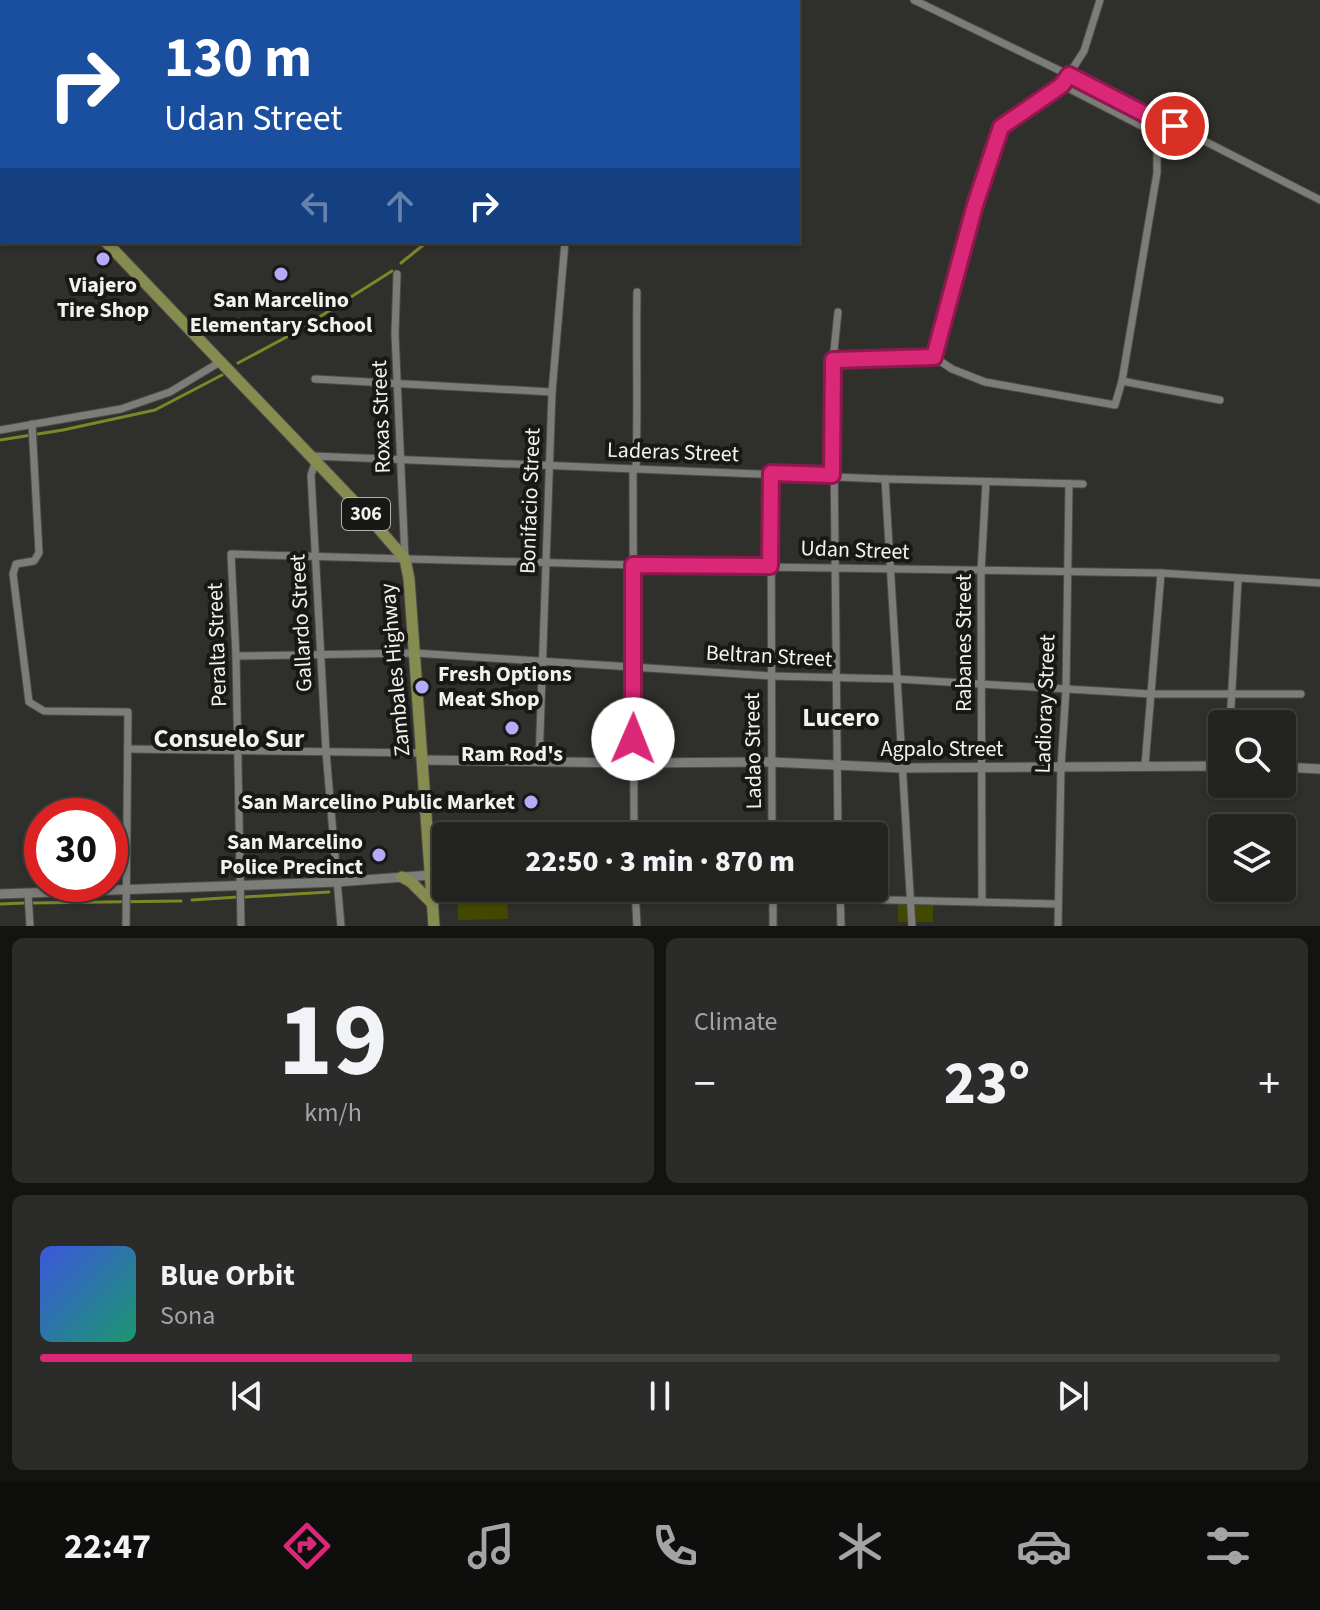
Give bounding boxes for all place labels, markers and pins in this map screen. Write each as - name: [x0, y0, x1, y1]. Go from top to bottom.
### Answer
- pin: [1141, 92, 1209, 160]
- marker: Viajero Tire Shop: [94, 250, 112, 268]
- marker: San Marcelino Elementary School: [272, 265, 290, 283]
- place label: Viajero Tire Shop: [57, 269, 149, 326]
- place label: San Marcelino Elementary School: [190, 284, 373, 341]
- place label: Fresh Options Meat Shop: [438, 658, 572, 715]
- marker: Fresh Options Meat Shop: [413, 678, 431, 696]
- marker: Ram Rod's: [503, 719, 521, 737]
- place label: Ram Rod's: [461, 738, 563, 770]
- place label: San Marcelino Public Market: [241, 786, 516, 818]
- marker: San Marcelino Public Market: [522, 793, 540, 811]
- place label: San Marcelino Police Precinct: [220, 826, 364, 883]
- marker: San Marcelino Police Precinct: [370, 846, 388, 864]

